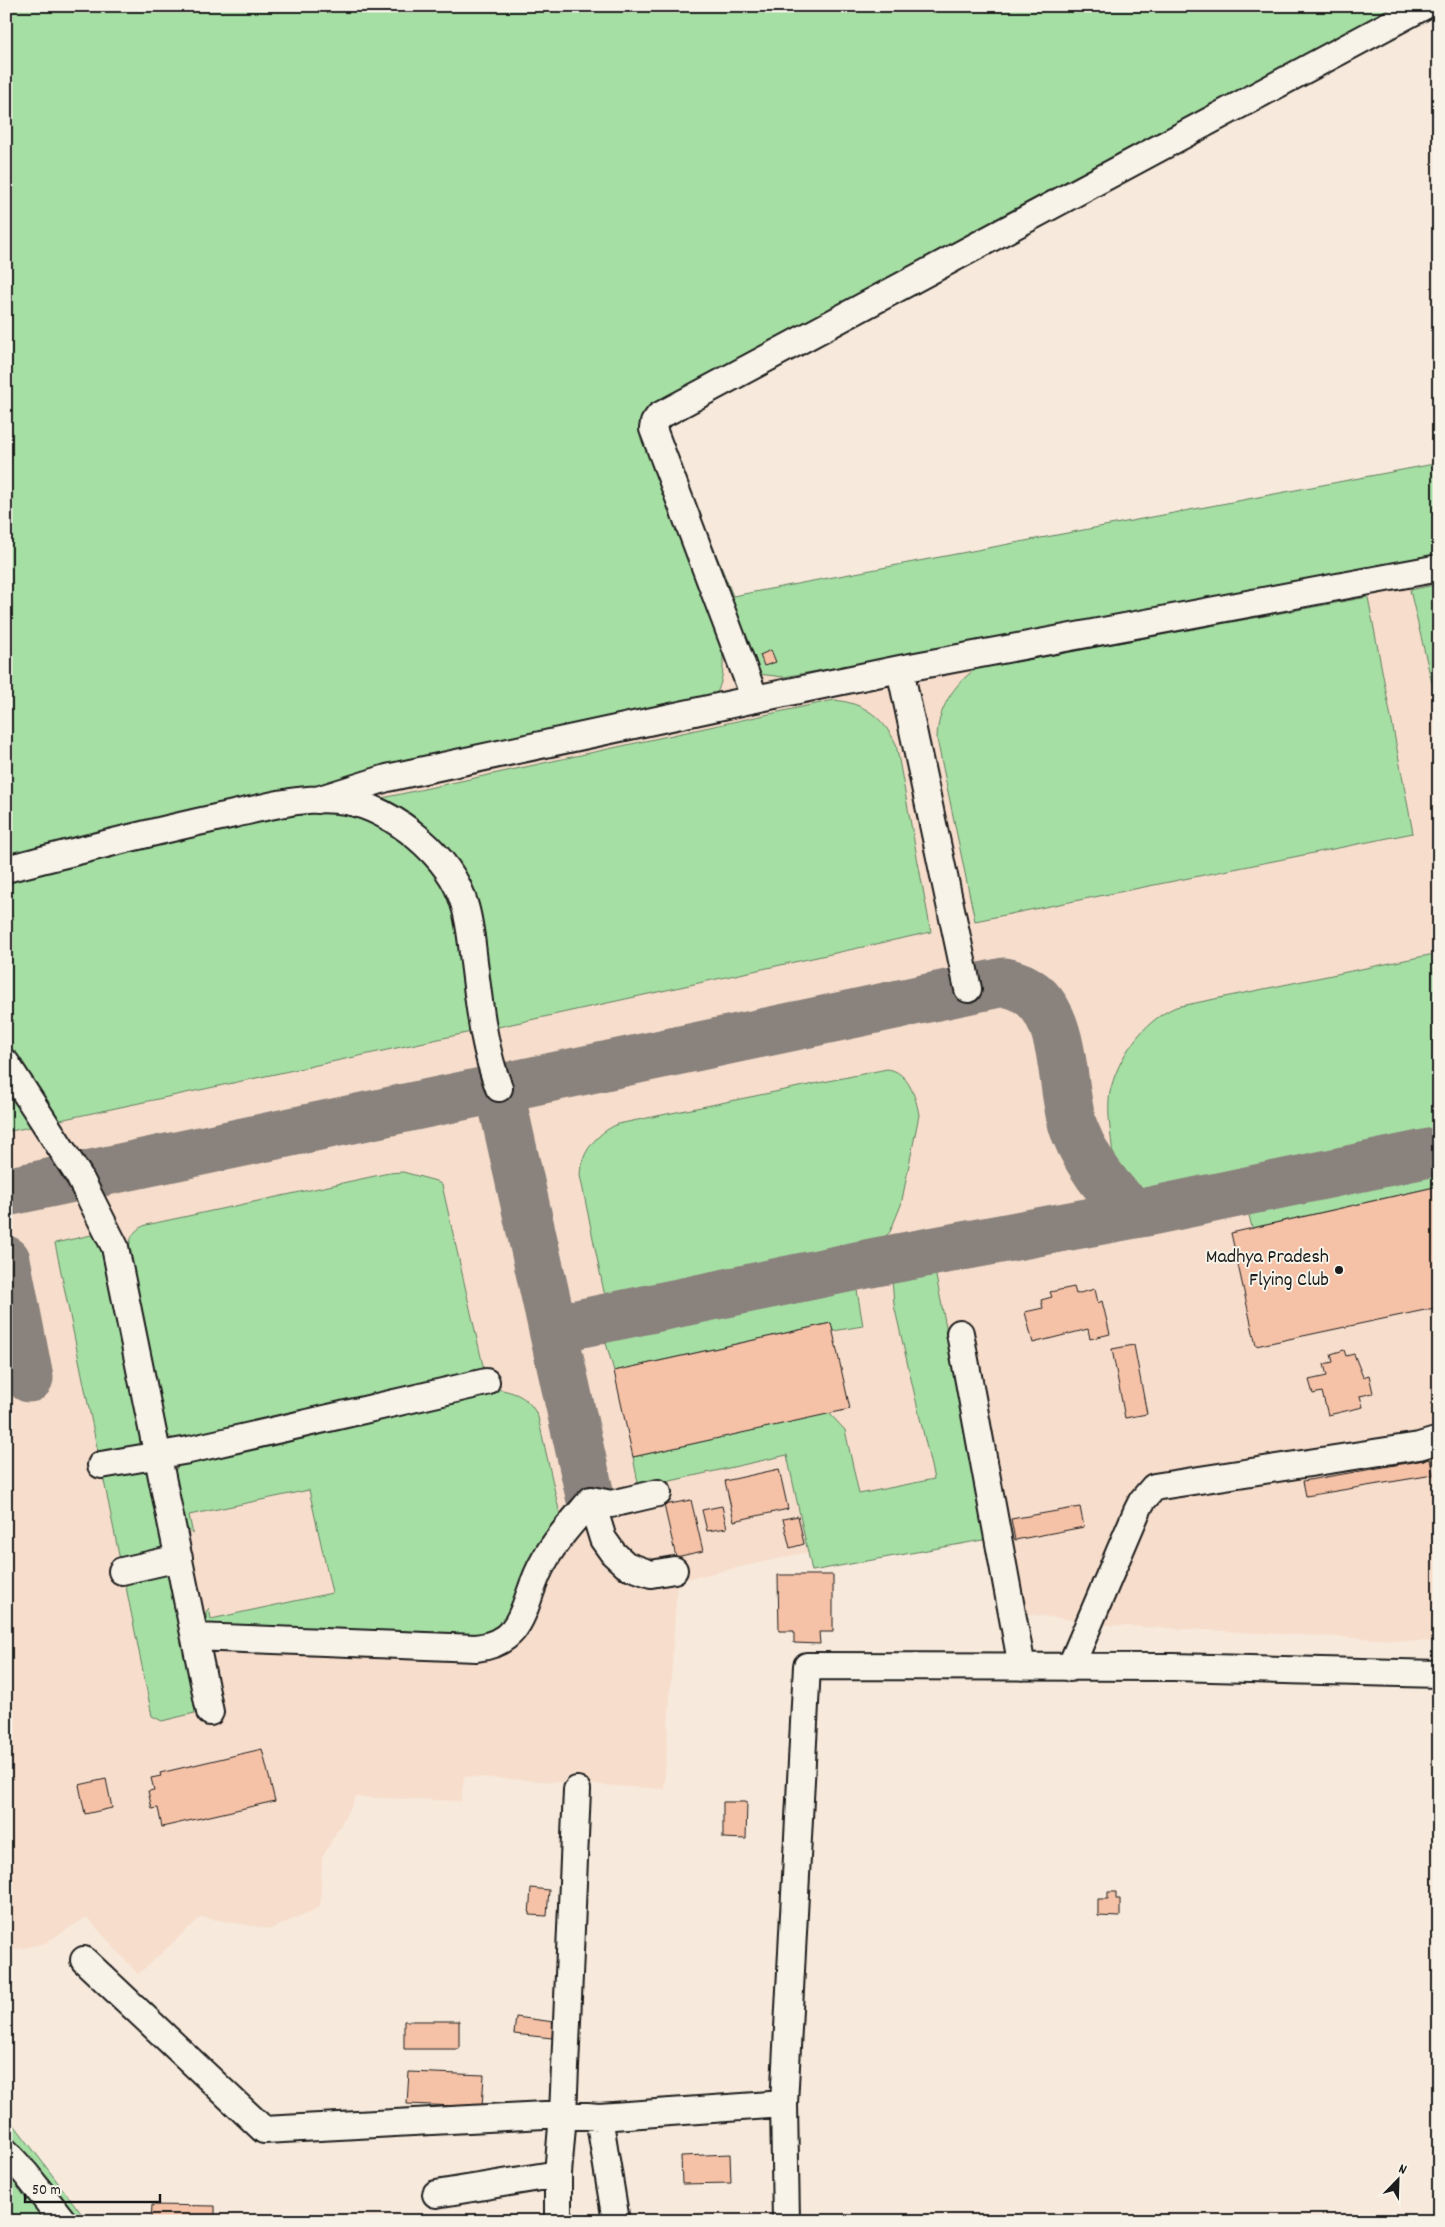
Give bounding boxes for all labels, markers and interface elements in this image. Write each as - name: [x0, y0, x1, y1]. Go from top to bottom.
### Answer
- place label: Madhya Pradesh Flying Club: [1206, 1244, 1329, 1295]
- marker: Madhya Pradesh Flying Club: [1333, 1264, 1345, 1276]
- north arrow: [1372, 2154, 1422, 2204]
- text: N: [1395, 2159, 1409, 2180]
- scale bar: [25, 2172, 160, 2204]
- text: 50 m: [32, 2180, 61, 2202]

